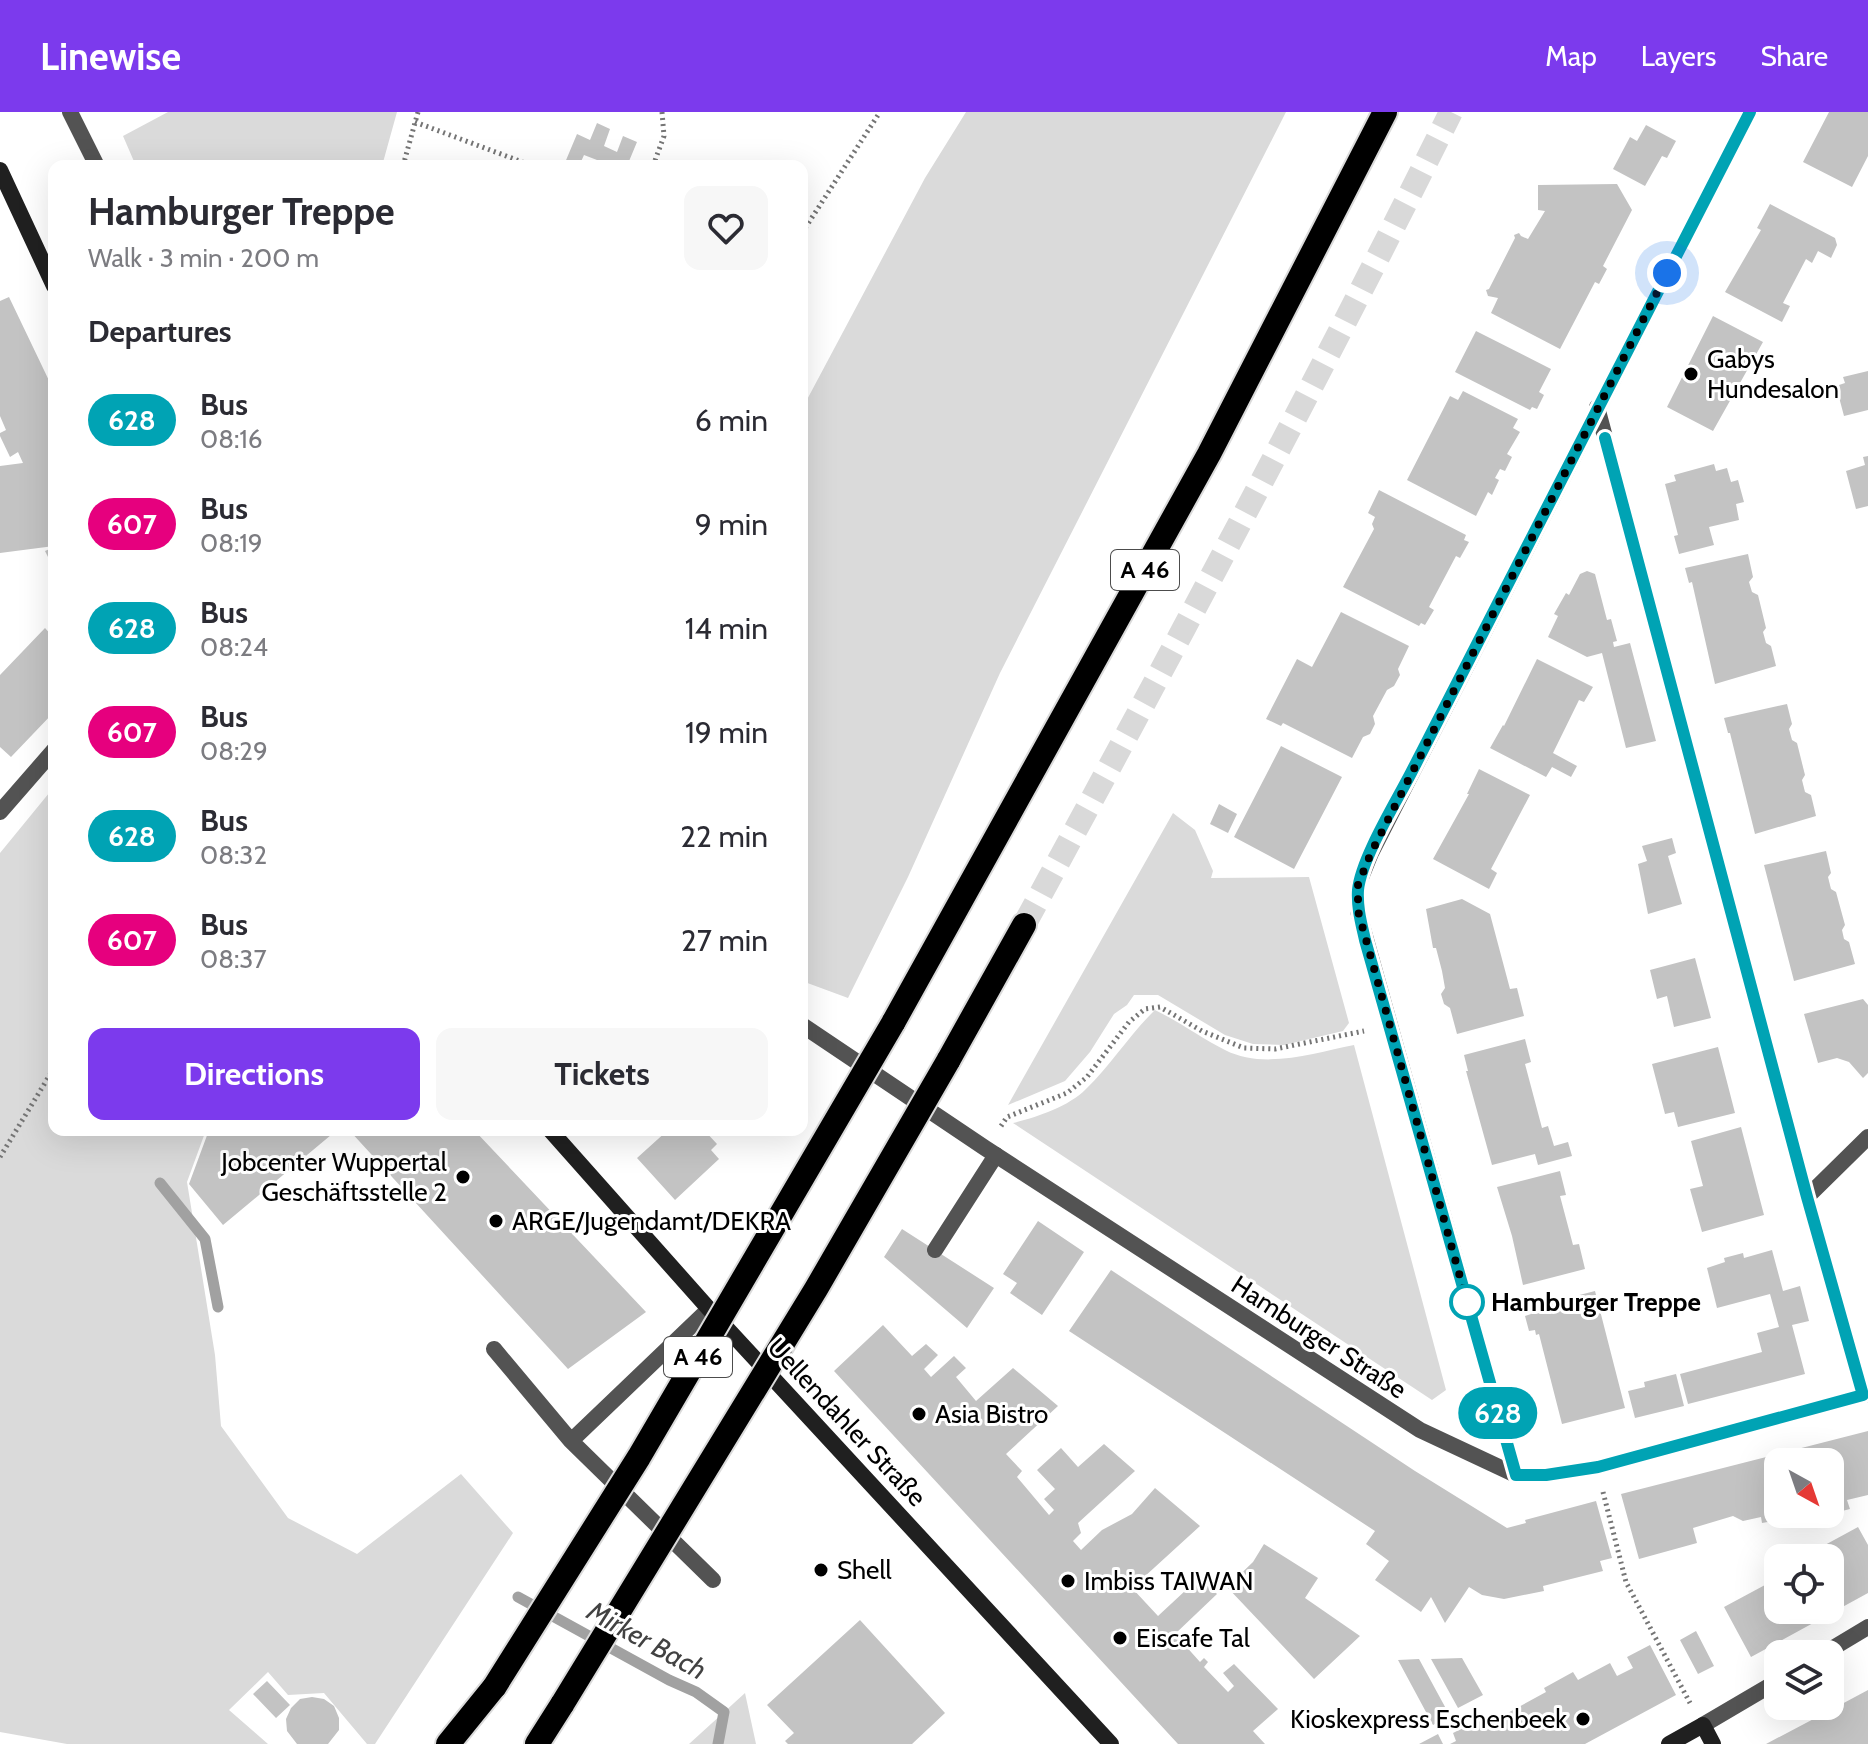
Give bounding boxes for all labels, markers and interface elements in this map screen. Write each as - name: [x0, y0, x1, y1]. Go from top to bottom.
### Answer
- text: Linewise: [40, 33, 181, 80]
- text: Map: [1545, 39, 1597, 73]
- text: Layers: [1641, 39, 1716, 73]
- text: Share: [1760, 39, 1828, 73]
- button: heart: [684, 186, 768, 270]
- text: Hamburger Treppe: [88, 188, 395, 235]
- text: Walk · 3 min · 200 m: [88, 242, 319, 274]
- your location: [1647, 253, 1687, 293]
- text: Departures: [88, 313, 232, 350]
- place label: Gabys Hundesalon: [1707, 343, 1839, 405]
- marker: Gabys Hundesalon: [1682, 365, 1700, 383]
- text: Bus: [200, 386, 248, 423]
- text: 6 min: [695, 402, 768, 439]
- text: 628: [108, 403, 156, 437]
- text: 08:16: [200, 423, 263, 455]
- text: Bus: [200, 490, 248, 527]
- text: 9 min: [695, 506, 768, 543]
- text: 607: [107, 507, 157, 541]
- text: 08:19: [200, 527, 263, 559]
- road number: A 46: [1111, 550, 1179, 590]
- text: Bus: [200, 594, 248, 631]
- text: 14 min: [685, 610, 768, 647]
- text: 628: [108, 611, 156, 645]
- text: 08:24: [200, 631, 268, 663]
- text: Bus: [200, 698, 248, 735]
- text: 19 min: [685, 714, 768, 751]
- text: 607: [107, 715, 157, 749]
- text: 08:29: [200, 735, 268, 767]
- text: Bus: [200, 802, 248, 839]
- text: 22 min: [680, 818, 768, 855]
- text: 628: [108, 819, 156, 853]
- text: 08:32: [200, 839, 267, 871]
- text: Bus: [200, 906, 248, 943]
- text: 27 min: [681, 922, 768, 959]
- text: 607: [107, 923, 157, 957]
- text: 08:37: [200, 943, 266, 975]
- button: Directions: [88, 1028, 420, 1120]
- button: Tickets: [436, 1028, 768, 1120]
- place label: Jobcenter Wuppertal Geschäftsstelle 2: [220, 1146, 447, 1208]
- marker: Jobcenter Wuppertal Geschäftsstelle 2: [454, 1168, 472, 1186]
- place label: ARGE/Jugendamt/DEKRA: [512, 1205, 791, 1237]
- marker: ARGE/Jugendamt/DEKRA: [487, 1212, 505, 1230]
- street label: Hamburger Straße: [1226, 1269, 1412, 1405]
- marker: Hamburger Treppe: [1450, 1285, 1484, 1319]
- place label: Hamburger Treppe: [1491, 1286, 1701, 1318]
- street label: Uellendahler Straße: [761, 1331, 933, 1513]
- road number: A 46: [664, 1337, 732, 1377]
- line badge: 628: [1452, 1387, 1544, 1439]
- text: 628: [1474, 1396, 1522, 1430]
- place label: Asia Bistro: [935, 1398, 1048, 1430]
- marker: Asia Bistro: [910, 1405, 928, 1423]
- north arrow: [1764, 1448, 1844, 1528]
- map controls: [1764, 1448, 1844, 1720]
- button: locate: [1764, 1544, 1844, 1624]
- place label: Shell: [837, 1554, 892, 1586]
- marker: Shell: [812, 1561, 830, 1579]
- place label: Imbiss TAIWAN: [1084, 1565, 1254, 1597]
- marker: Imbiss TAIWAN: [1059, 1572, 1077, 1590]
- water label: Mirker Bach: [581, 1593, 712, 1687]
- place label: Eiscafe Tal: [1136, 1622, 1250, 1654]
- marker: Eiscafe Tal: [1111, 1629, 1129, 1647]
- button: layers: [1764, 1640, 1844, 1720]
- place label: Kioskexpress Eschenbeek: [1290, 1703, 1567, 1735]
- marker: Kioskexpress Eschenbeek: [1574, 1710, 1592, 1728]

